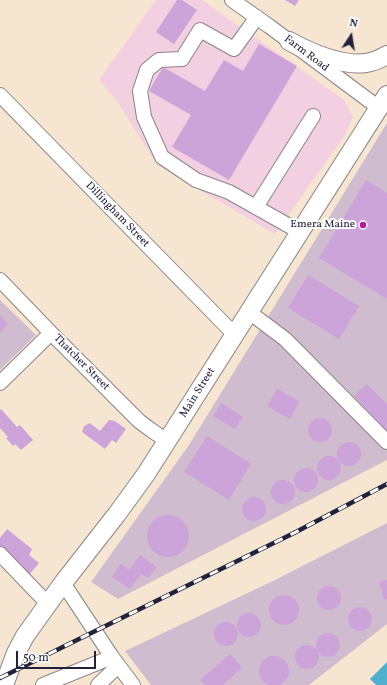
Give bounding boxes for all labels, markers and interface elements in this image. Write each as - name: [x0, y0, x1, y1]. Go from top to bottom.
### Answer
- north arrow: [331, 16, 371, 56]
- text: N: [348, 16, 359, 32]
- street label: Farm Road: [281, 33, 331, 75]
- street label: Dillingham Street: [82, 179, 152, 251]
- place label: Emera Maine: [290, 218, 355, 232]
- marker: Emera Maine: [358, 220, 368, 230]
- street label: Thatcher Street: [50, 332, 112, 394]
- street label: Main Street: [177, 365, 219, 421]
- scale bar: [18, 643, 98, 669]
- text: 50 m: [23, 650, 49, 666]

